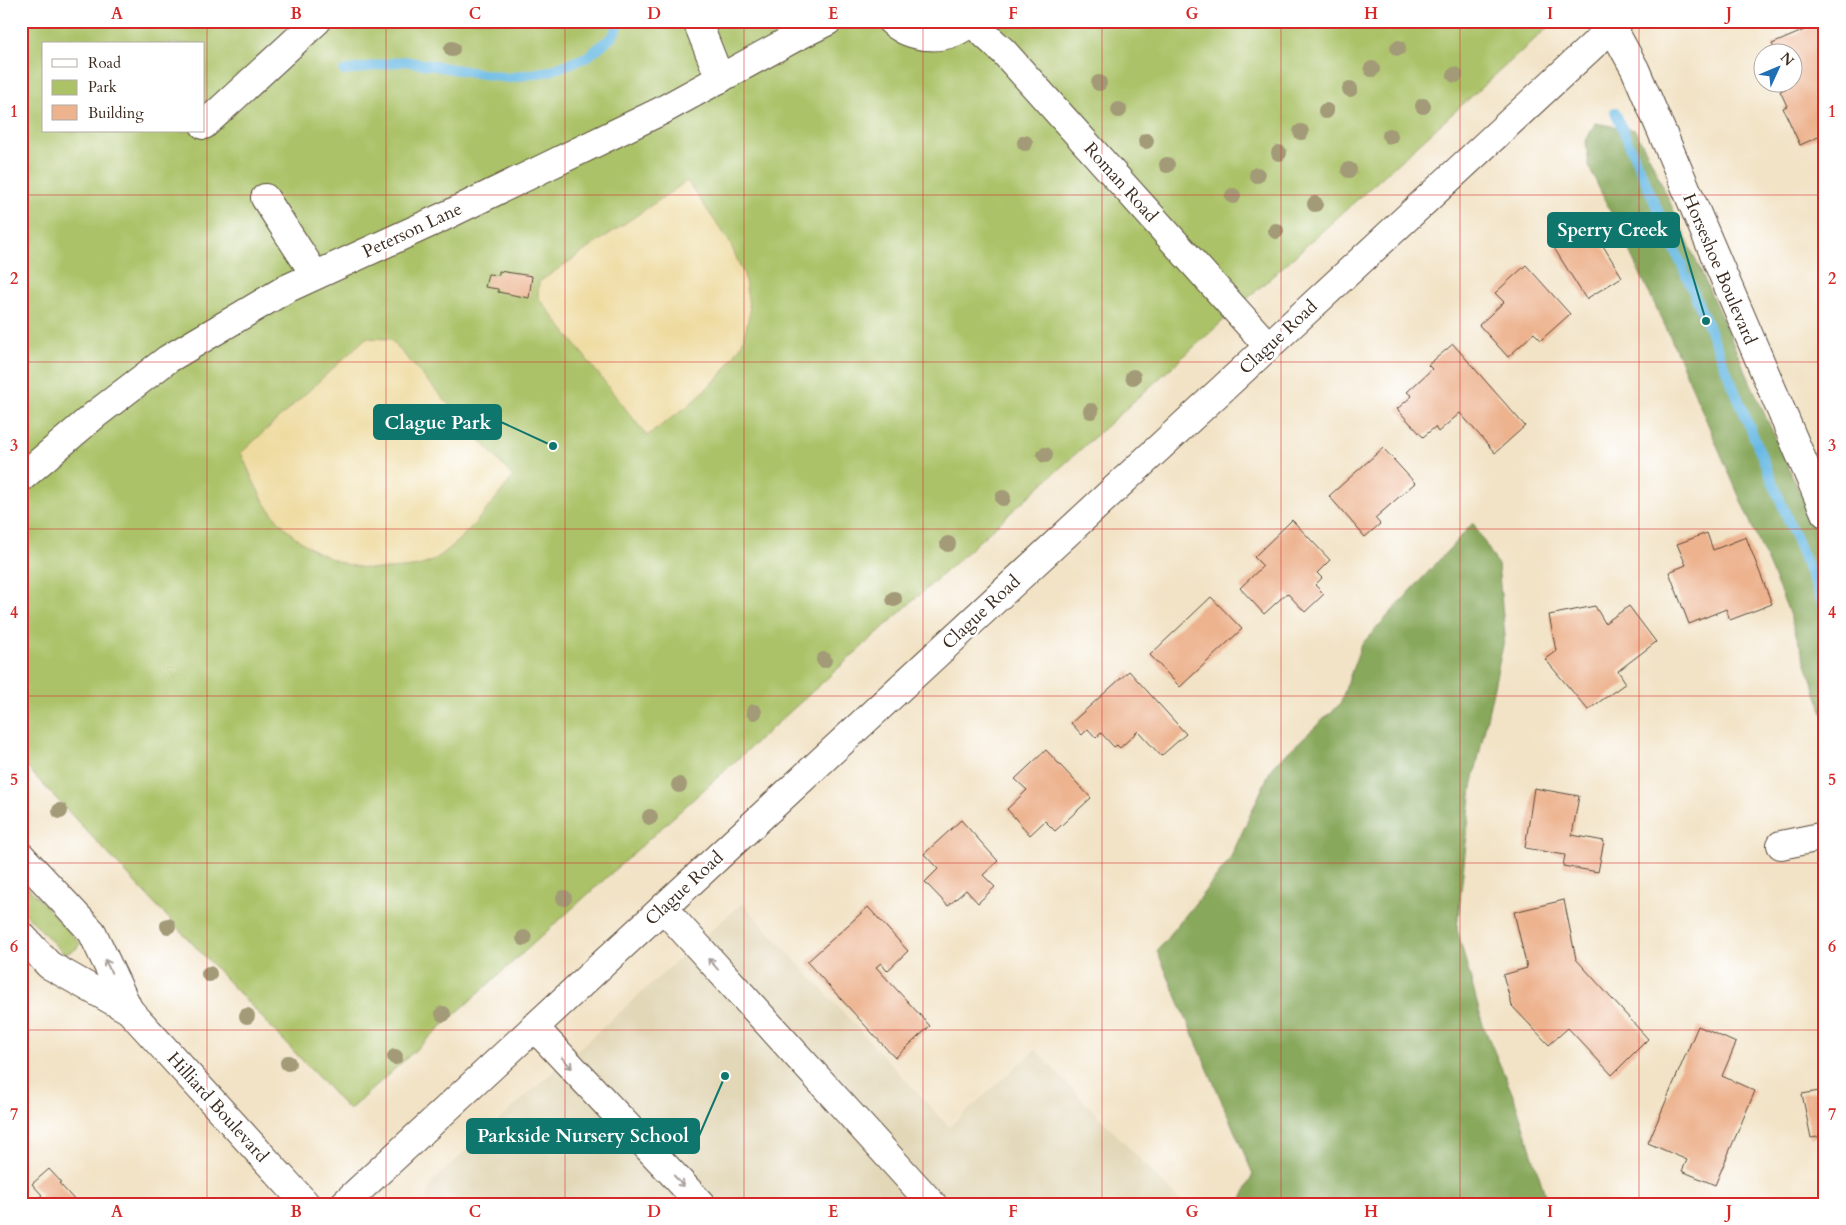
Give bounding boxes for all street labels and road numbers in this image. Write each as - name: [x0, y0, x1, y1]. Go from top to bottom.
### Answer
- street label: Roman Road: [1078, 137, 1164, 228]
- street label: Horseshoe Boulevard: [1676, 190, 1763, 349]
- street label: Peterson Lane: [358, 196, 466, 264]
- street label: Clague Road: [1234, 294, 1323, 380]
- street label: Clague Road: [937, 569, 1026, 655]
- street label: Clague Road: [640, 845, 729, 931]
- street label: Hilliard Boulevard: [161, 1047, 274, 1168]

